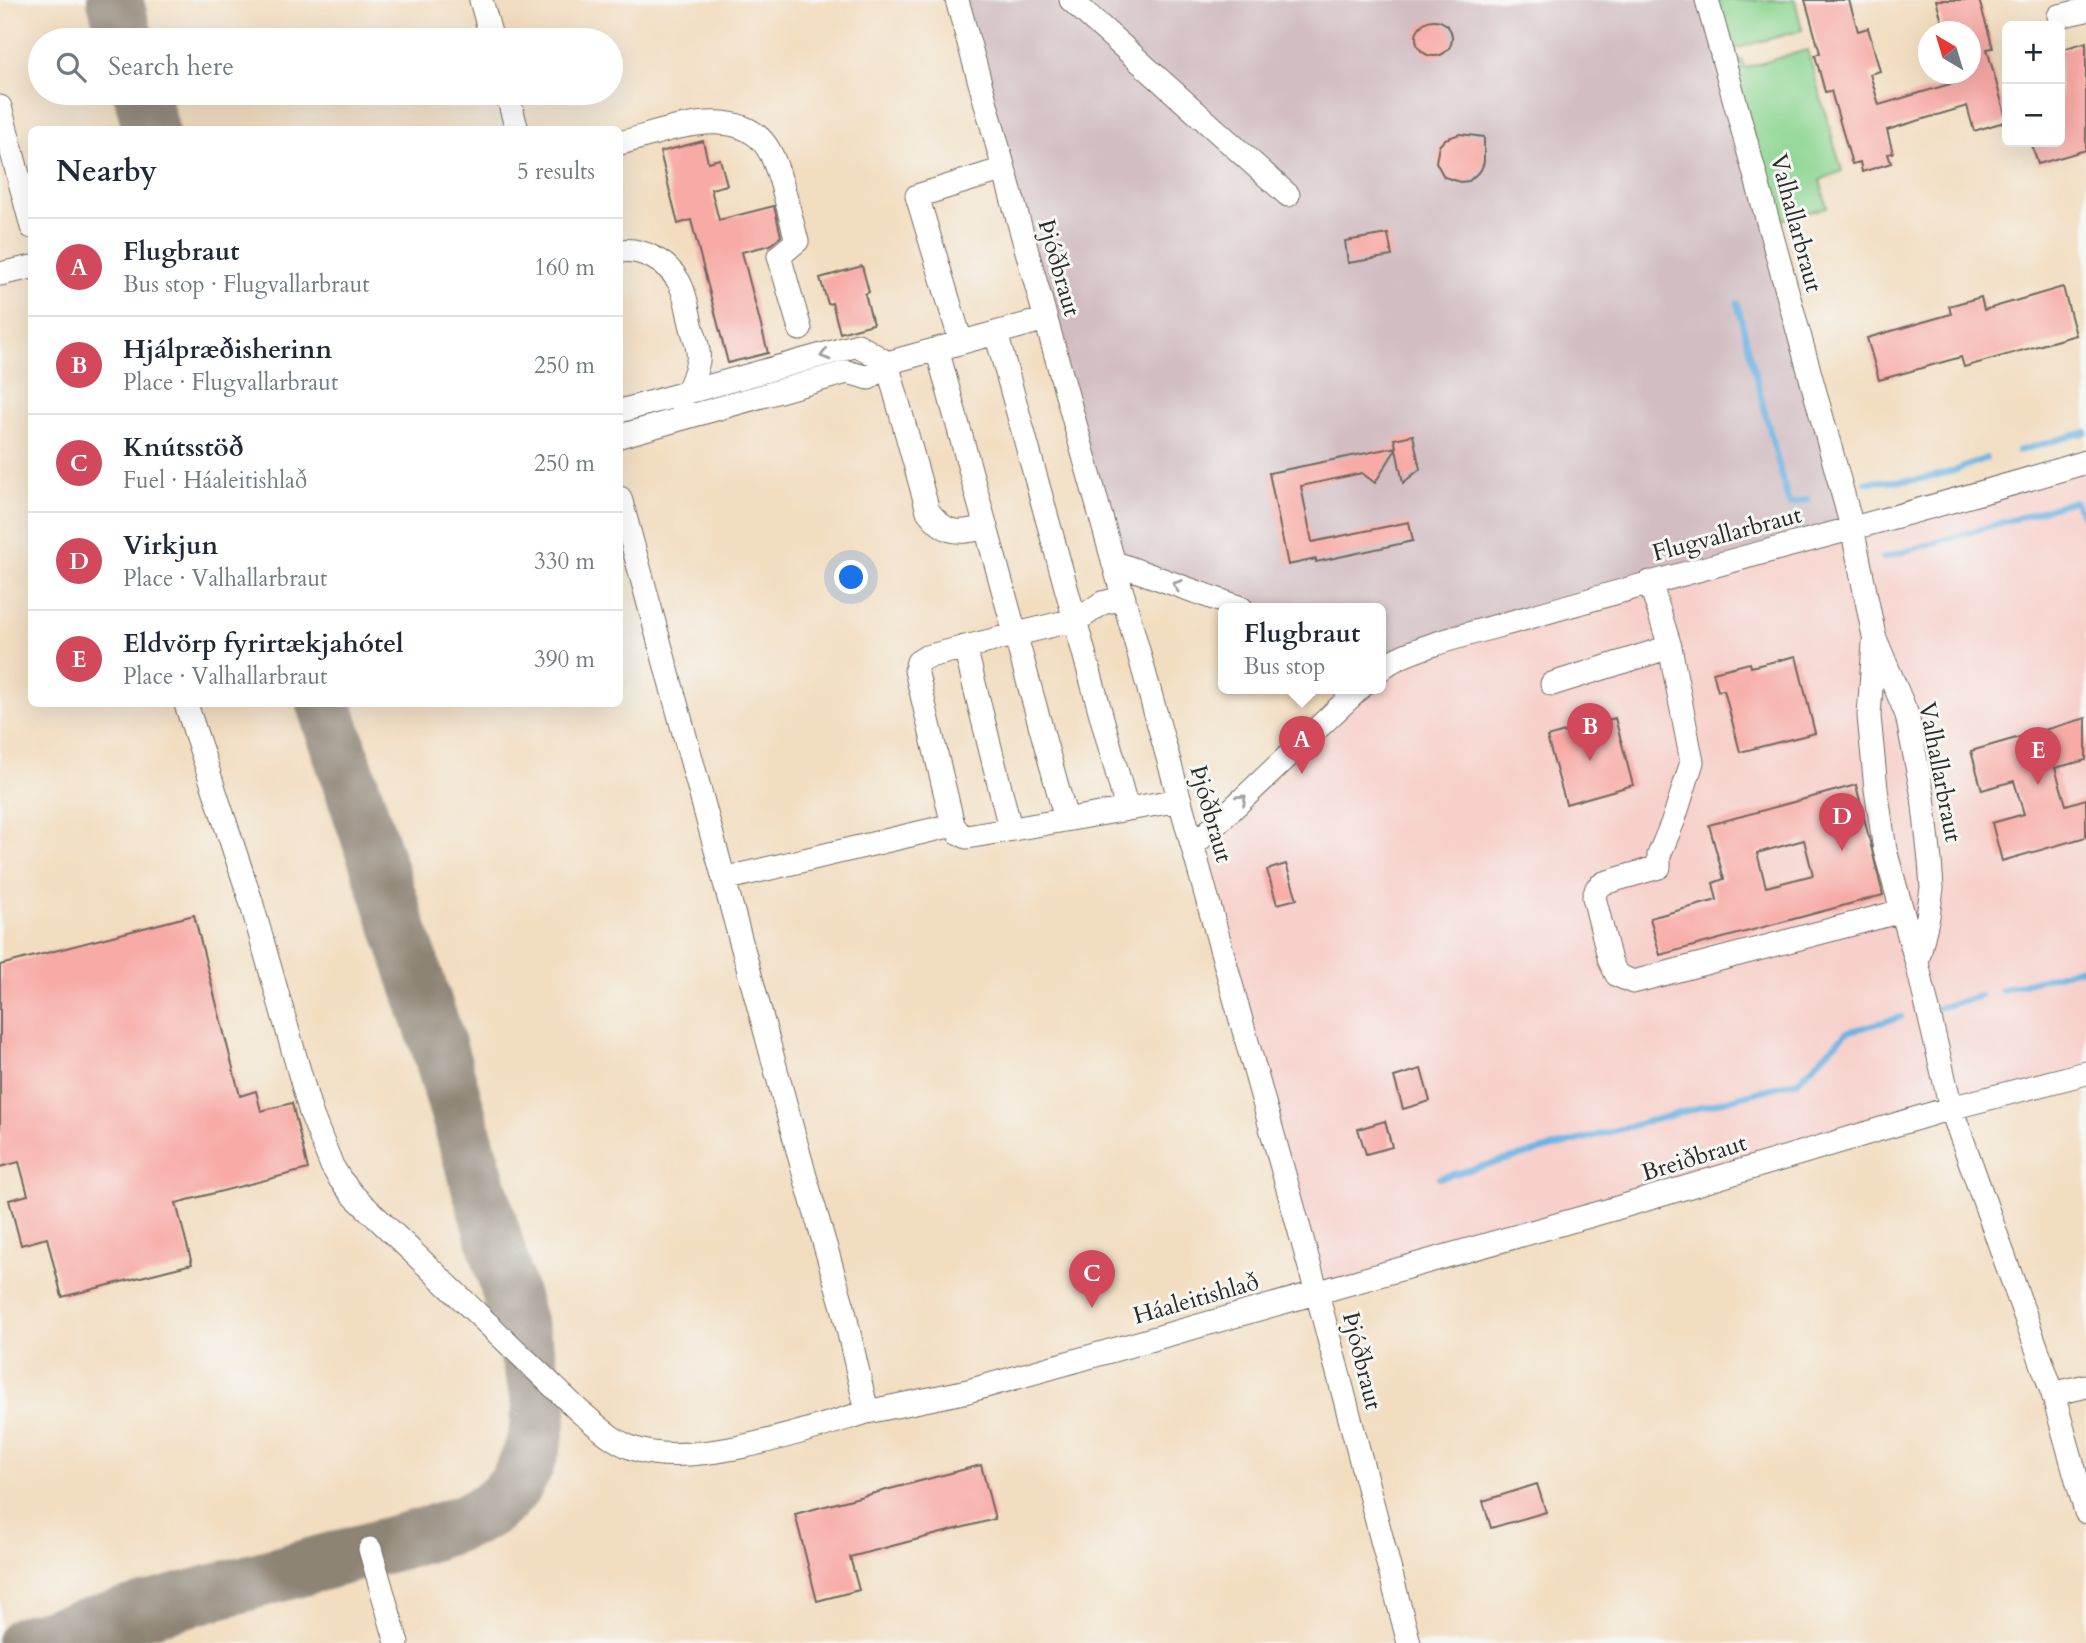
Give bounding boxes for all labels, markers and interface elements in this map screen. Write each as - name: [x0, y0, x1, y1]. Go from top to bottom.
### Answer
- north arrow: [1918, 21, 1981, 84]
- map controls: [2002, 21, 2065, 147]
- button: +: [2002, 21, 2065, 84]
- search box: [28, 28, 623, 105]
- icon: search: [52, 48, 90, 86]
- text: Search here: [108, 49, 234, 84]
- button: −: [2002, 84, 2065, 147]
- street label: Valhallarbraut: [1762, 150, 1830, 296]
- text: Nearby: [56, 151, 157, 192]
- text: 5 results: [517, 156, 595, 187]
- street label: Þjóðbraut: [1030, 216, 1089, 320]
- text: Flugbraut: [123, 234, 239, 269]
- text: A: [70, 252, 88, 283]
- text: 160 m: [534, 252, 595, 283]
- text: Bus stop · Flugvallarbraut: [123, 269, 370, 300]
- text: Hjálpræðisherinn: [123, 332, 332, 367]
- one-way arrow: [819, 346, 831, 361]
- text: B: [71, 350, 87, 381]
- text: 250 m: [534, 350, 595, 381]
- text: Place · Flugvallarbraut: [123, 367, 338, 398]
- text: Knútsstöð: [123, 430, 244, 465]
- text: C: [70, 448, 88, 479]
- text: 250 m: [534, 448, 595, 479]
- text: Fuel · Háaleitishlað: [123, 465, 307, 496]
- street label: Flugvallarbraut: [1649, 498, 1806, 570]
- text: Virkjun: [123, 528, 218, 563]
- text: D: [69, 546, 89, 577]
- text: 330 m: [534, 546, 595, 577]
- your location: [834, 560, 868, 594]
- text: Place · Valhallarbraut: [123, 563, 327, 594]
- one-way arrow: [1172, 579, 1184, 593]
- popup: [1218, 603, 1386, 694]
- text: Flugbraut: [1244, 616, 1360, 651]
- text: Eldvörp fyrirtækjahótel: [123, 626, 404, 661]
- text: E: [72, 644, 86, 675]
- text: 390 m: [534, 644, 595, 675]
- text: Bus stop: [1244, 651, 1326, 682]
- text: Place · Valhallarbraut: [123, 661, 327, 692]
- street label: Valhallarbraut: [1910, 699, 1970, 845]
- pin: B: [1567, 703, 1613, 761]
- pin: A: [1279, 716, 1325, 774]
- pin: E: [2015, 727, 2061, 785]
- street label: Þjóðbraut: [1182, 762, 1241, 866]
- pin: D: [1819, 793, 1865, 851]
- one-way arrow: [1234, 795, 1247, 808]
- street label: Breiðbraut: [1637, 1126, 1751, 1190]
- pin: C: [1069, 1250, 1115, 1308]
- street label: Háaleitishlað: [1129, 1265, 1263, 1333]
- street label: Þjóðbraut: [1334, 1309, 1390, 1413]

